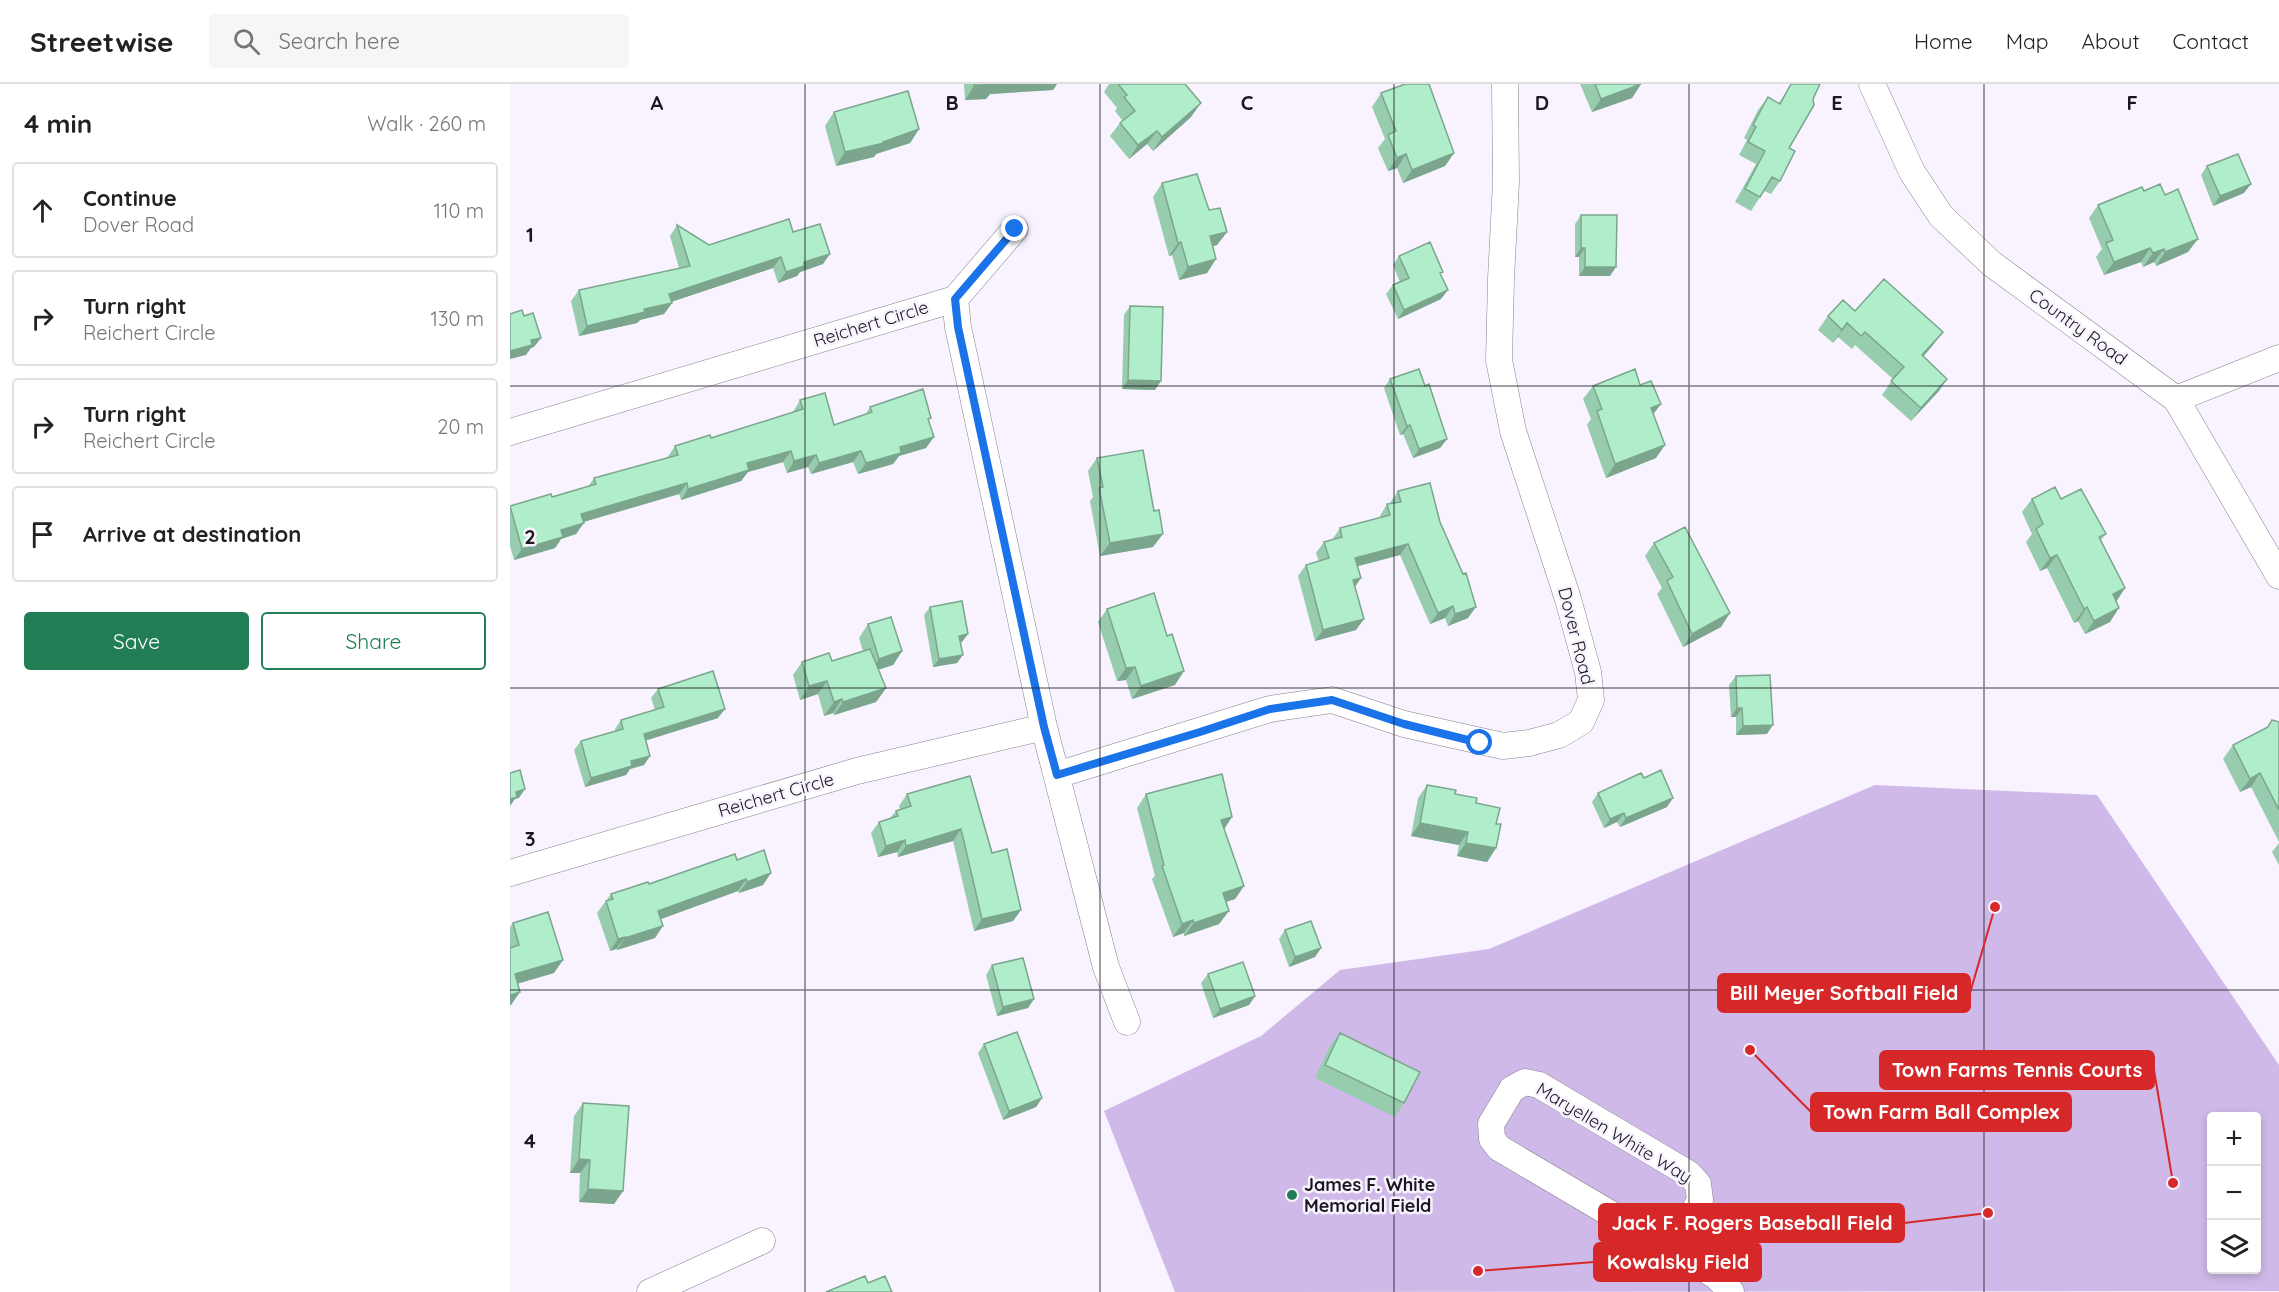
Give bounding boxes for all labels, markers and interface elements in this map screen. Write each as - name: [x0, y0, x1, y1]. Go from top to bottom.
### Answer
- search box: [209, 14, 629, 68]
- text: Streetwise: [30, 24, 173, 59]
- icon: search: [230, 25, 263, 58]
- text: Search here: [278, 27, 400, 55]
- text: Home: [1914, 28, 1973, 54]
- text: Map: [2006, 28, 2049, 54]
- text: About: [2082, 28, 2140, 54]
- text: Contact: [2173, 28, 2249, 54]
- text: A: [651, 90, 664, 115]
- text: B: [945, 90, 959, 115]
- text: C: [1241, 90, 1254, 115]
- text: D: [1535, 90, 1549, 115]
- text: E: [1831, 90, 1843, 115]
- text: F: [2126, 90, 2138, 115]
- text: 4 min: [24, 107, 92, 140]
- text: Walk · 260 m: [367, 111, 486, 136]
- text: Continue: [83, 184, 177, 212]
- icon: ahead: [26, 194, 59, 227]
- text: 110 m: [434, 198, 484, 223]
- text: Dover Road: [83, 212, 194, 237]
- route end: [1001, 215, 1027, 241]
- text: 1: [526, 222, 534, 247]
- street label: Country Road: [2025, 283, 2132, 370]
- text: Turn right: [83, 292, 187, 320]
- street label: Reichert Circle: [810, 295, 931, 352]
- icon: right: [26, 302, 59, 335]
- text: 130 m: [431, 306, 484, 331]
- text: Reichert Circle: [83, 320, 216, 345]
- text: Turn right: [83, 400, 187, 428]
- icon: right: [26, 410, 59, 443]
- text: 20 m: [437, 414, 484, 439]
- text: Reichert Circle: [83, 428, 216, 453]
- icon: arrive: [26, 518, 59, 551]
- text: Arrive at destination: [83, 520, 301, 548]
- text: 2: [524, 524, 536, 549]
- street label: Dover Road: [1553, 585, 1600, 687]
- button: Save: [24, 612, 249, 670]
- button: Share: [261, 612, 486, 670]
- route start: [1466, 729, 1492, 755]
- street label: Reichert Circle: [715, 767, 836, 822]
- text: 3: [525, 826, 535, 851]
- callout: Bill Meyer Softball Field: [1718, 974, 1970, 1012]
- text: Bill Meyer Softball Field: [1730, 980, 1958, 1005]
- callout: Town Farms Tennis Courts: [1880, 1051, 2154, 1089]
- text: Town Farms Tennis Courts: [1892, 1057, 2142, 1082]
- street label: Maryellen White Way: [1532, 1077, 1696, 1188]
- callout: Town Farm Ball Complex: [1811, 1093, 2071, 1131]
- text: Town Farm Ball Complex: [1823, 1099, 2059, 1124]
- map controls: [2207, 1112, 2261, 1274]
- button: +: [2207, 1112, 2261, 1166]
- text: 4: [524, 1128, 536, 1153]
- button: −: [2207, 1166, 2261, 1220]
- place label: James F. White Memorial Field: [1304, 1173, 1435, 1217]
- marker: James F. White Memorial Field: [1285, 1188, 1299, 1202]
- callout: Jack F. Rogers Baseball Field: [1599, 1204, 1904, 1242]
- text: Jack F. Rogers Baseball Field: [1611, 1210, 1893, 1235]
- button: layers: [2207, 1220, 2261, 1274]
- callout: Kowalsky Field: [1594, 1243, 1761, 1281]
- text: Kowalsky Field: [1607, 1249, 1749, 1274]

